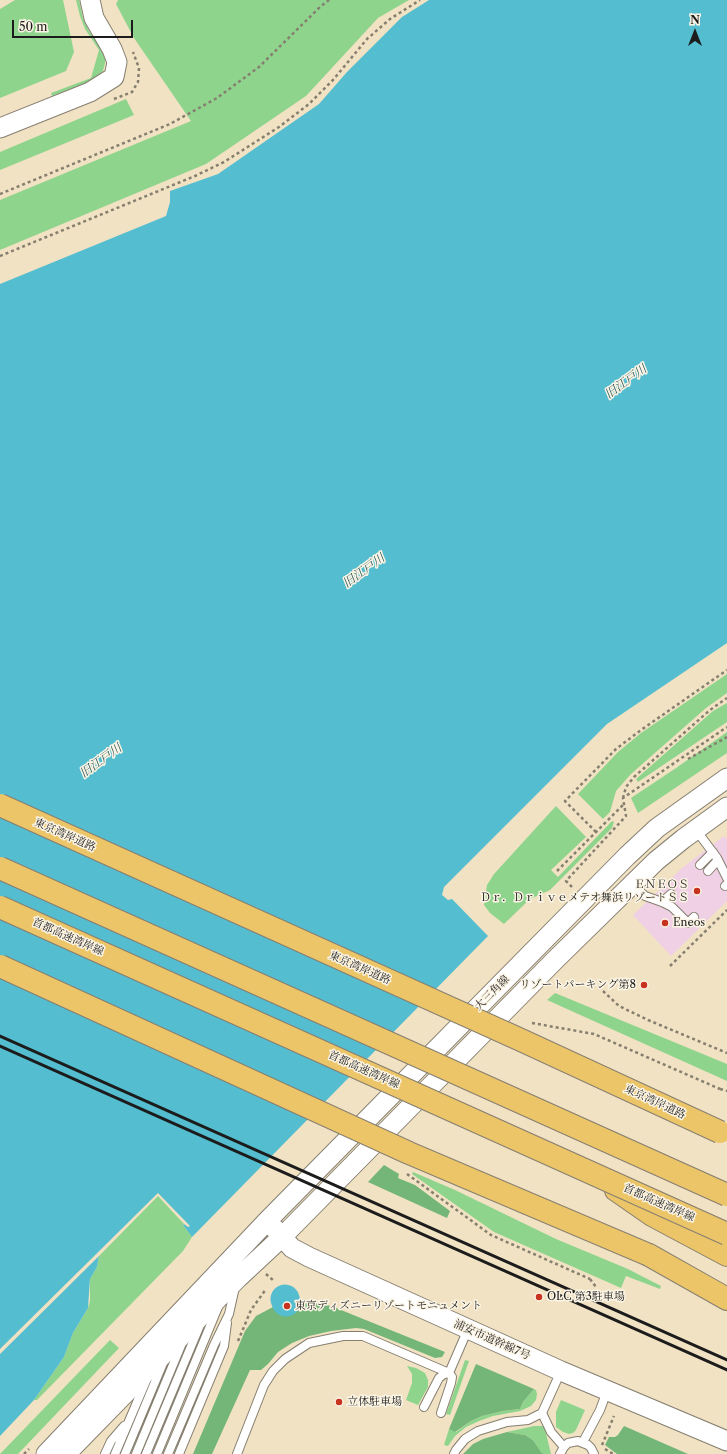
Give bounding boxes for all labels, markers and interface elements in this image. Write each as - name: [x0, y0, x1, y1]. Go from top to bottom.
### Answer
- scale bar: [14, 12, 135, 38]
- north arrow: [675, 12, 715, 52]
- text: N: [690, 13, 700, 27]
- text: 50 m: [19, 19, 48, 34]
- water label: 旧江戸川: [602, 362, 650, 402]
- water label: 旧江戸川: [340, 551, 388, 591]
- water label: 旧江戸川: [77, 741, 125, 781]
- street label: 東京湾岸道路: [32, 816, 98, 854]
- place label: ＥＮＥＯＳ Ｄｒ．Ｄｒｉｖｅメテオ舞浜リゾートＳＳ: [480, 878, 689, 904]
- marker: ＥＮＥＯＳ Ｄｒ．Ｄｒｉｖｅメテオ舞浜リゾートＳＳ: [692, 886, 702, 896]
- street label: 首都高速湾岸線: [30, 915, 106, 959]
- place label: Eneos: [673, 916, 705, 930]
- marker: Eneos: [660, 918, 670, 928]
- street label: 東京湾岸道路: [327, 949, 393, 987]
- street label: 大三角線: [472, 973, 512, 1013]
- place label: リゾートパーキング第8: [519, 978, 636, 992]
- marker: リゾートパーキング第8: [639, 980, 649, 990]
- street label: 首都高速湾岸線: [326, 1048, 402, 1092]
- street label: 東京湾岸道路: [622, 1082, 688, 1122]
- street label: 首都高速湾岸線: [621, 1181, 697, 1225]
- place label: OLC 第3駐車場: [547, 1290, 625, 1304]
- marker: OLC 第3駐車場: [534, 1292, 544, 1302]
- place label: 東京ディズニーリゾートモニュメント: [295, 1299, 482, 1313]
- marker: 東京ディズニーリゾートモニュメント: [282, 1301, 292, 1311]
- street label: 浦安市道幹線7号: [452, 1317, 532, 1363]
- place label: 立体駐車場: [347, 1395, 402, 1409]
- marker: 立体駐車場: [334, 1397, 344, 1407]

